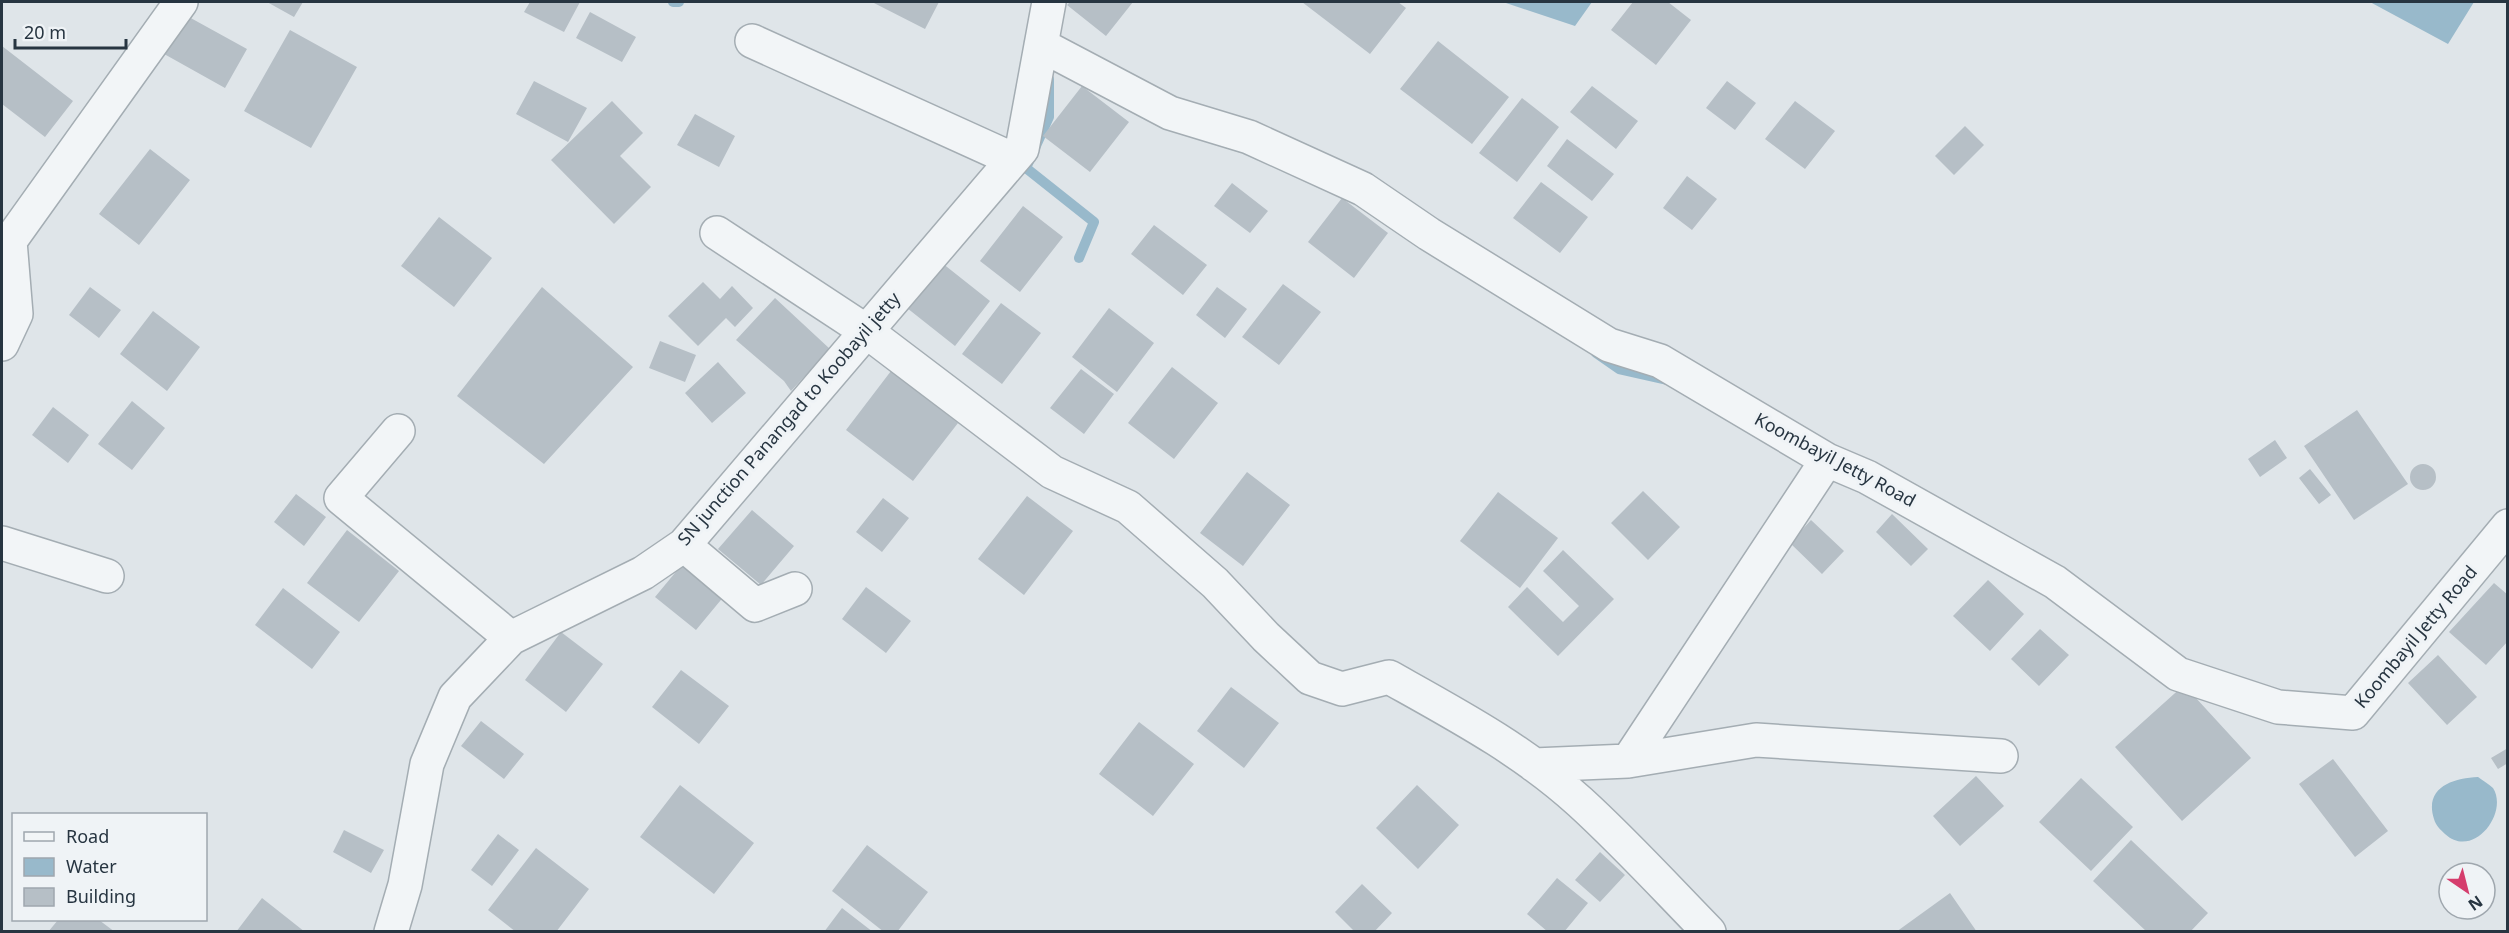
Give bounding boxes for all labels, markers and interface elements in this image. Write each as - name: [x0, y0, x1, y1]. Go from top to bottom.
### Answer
- scale bar: [15, 12, 126, 50]
- text: 20 m: [24, 20, 66, 44]
- street label: SN junction Panangad to Koobayil jetty: [672, 286, 905, 550]
- street label: Koombayil Jetty Road: [1751, 406, 1920, 512]
- street label: Koombayil Jetty Road: [2348, 560, 2482, 713]
- legend: [12, 813, 207, 921]
- text: Road: [66, 824, 109, 848]
- text: Water: [66, 854, 117, 878]
- north arrow: [2437, 861, 2497, 921]
- text: Building: [66, 884, 136, 908]
- text: N: [2464, 891, 2487, 916]

